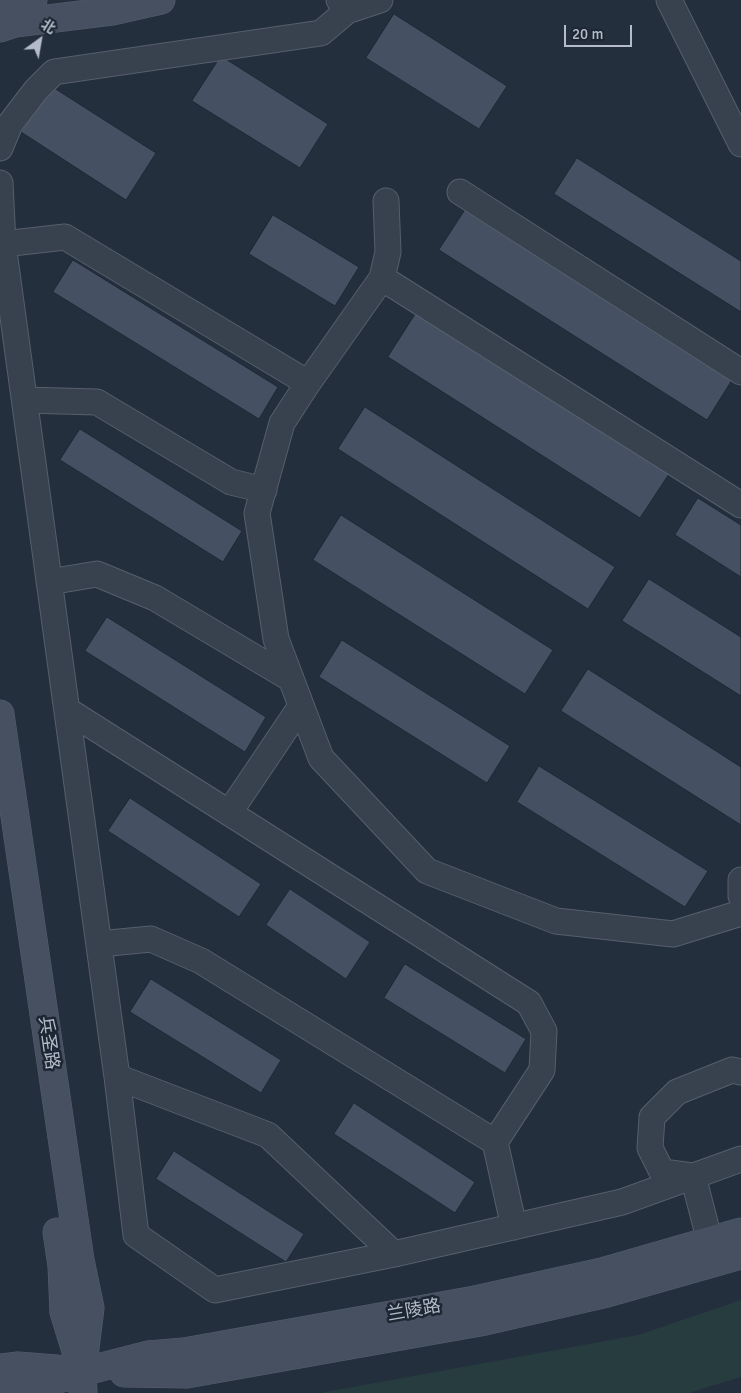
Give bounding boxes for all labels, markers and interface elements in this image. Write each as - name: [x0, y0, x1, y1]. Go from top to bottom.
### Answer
- north arrow: [15, 15, 65, 65]
- scale bar: [566, 15, 634, 47]
- text: 北: [38, 16, 59, 38]
- text: 20 m: [572, 25, 603, 43]
- street label: 兵圣路: [34, 1015, 62, 1071]
- street label: 兰陵路: [386, 1296, 442, 1326]

